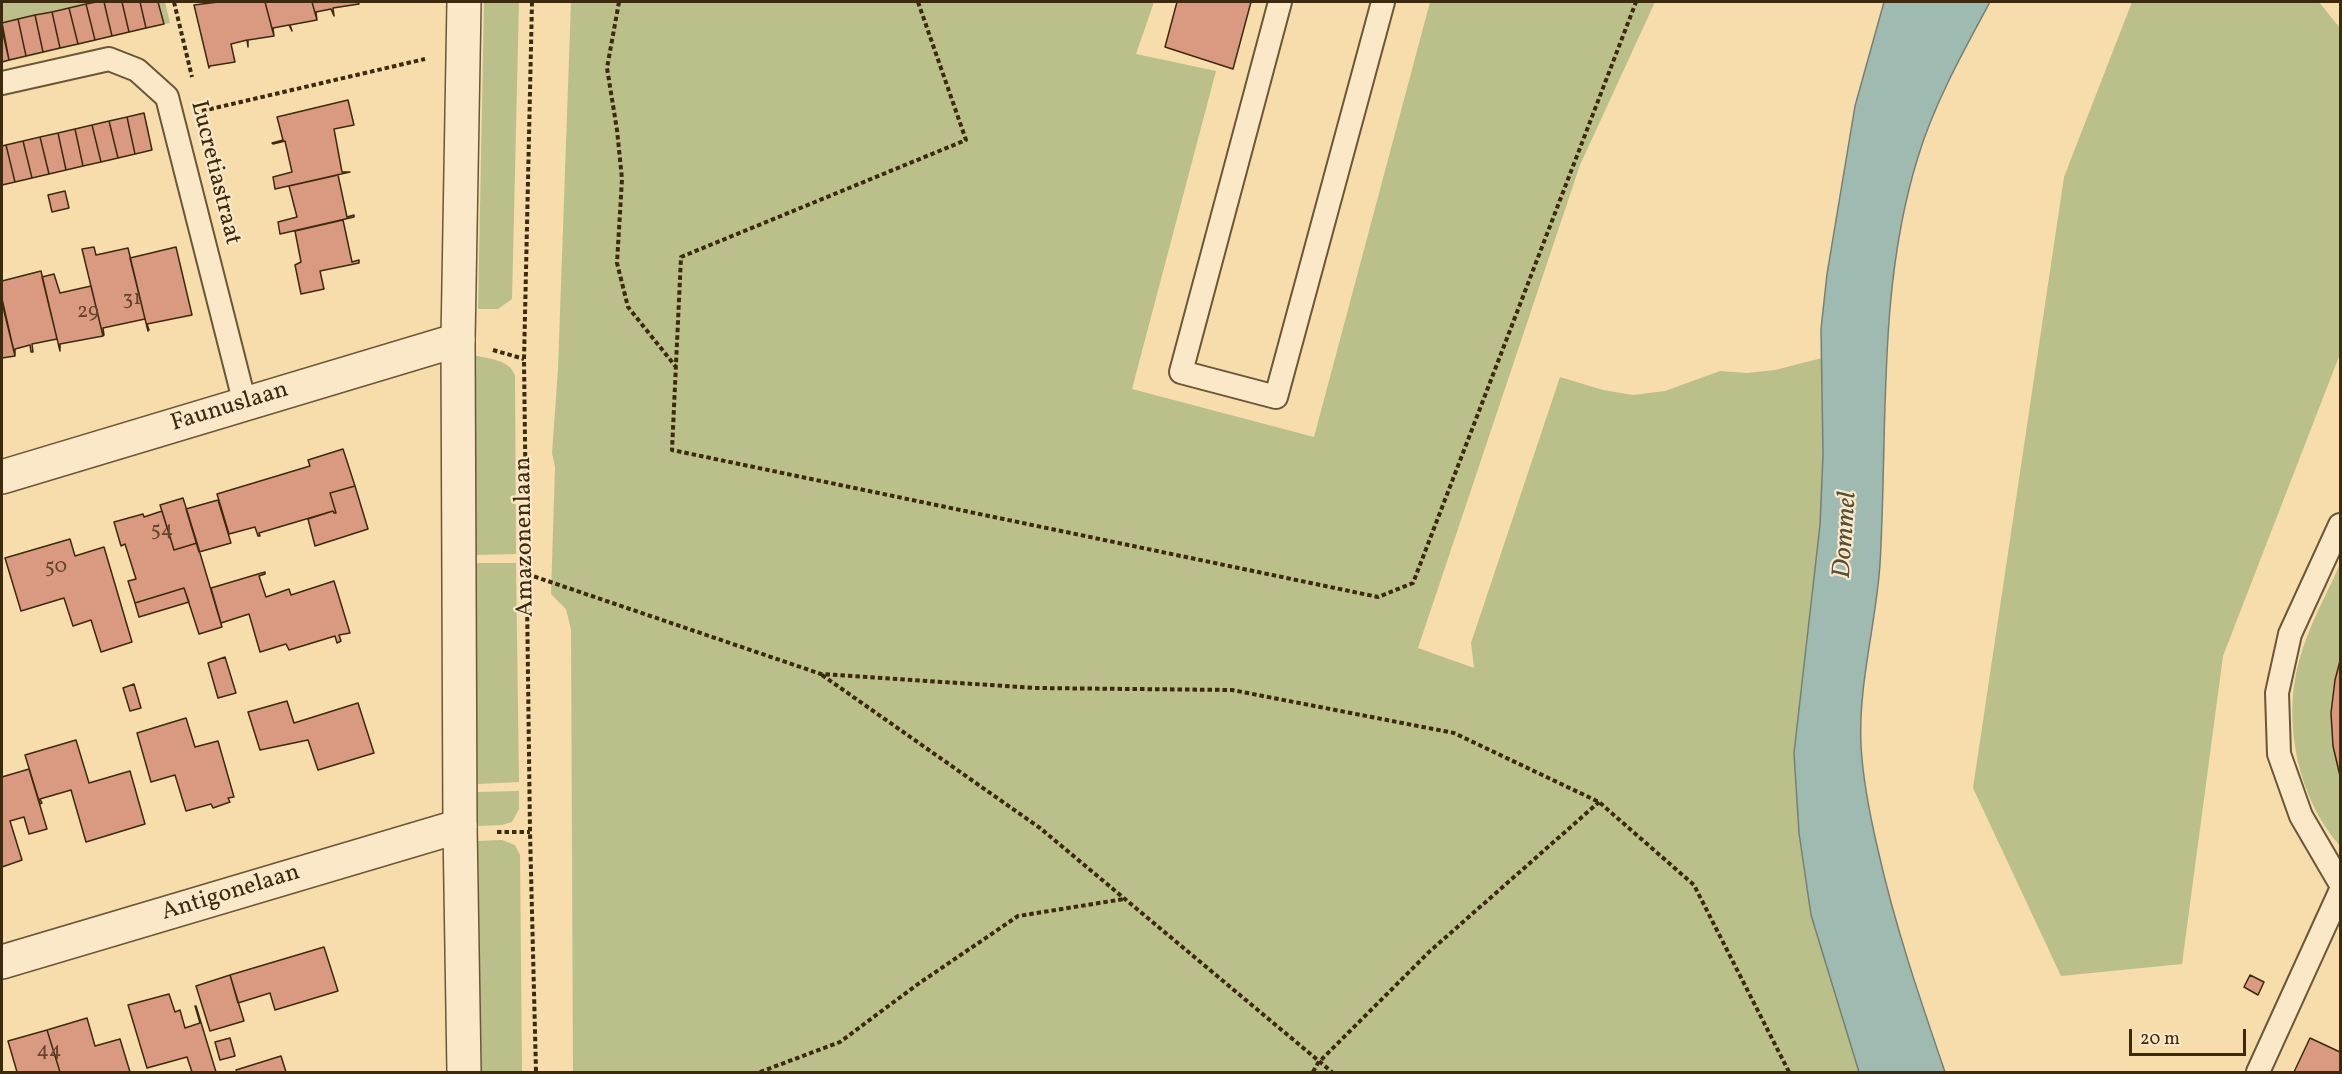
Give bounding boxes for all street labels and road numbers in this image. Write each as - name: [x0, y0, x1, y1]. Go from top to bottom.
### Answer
- street label: Lucretiastraat: [182, 98, 246, 248]
- street label: Faunuslaan: [168, 376, 292, 440]
- street label: Amazonenlaan: [510, 457, 542, 617]
- street label: Antigonelaan: [158, 859, 304, 929]

